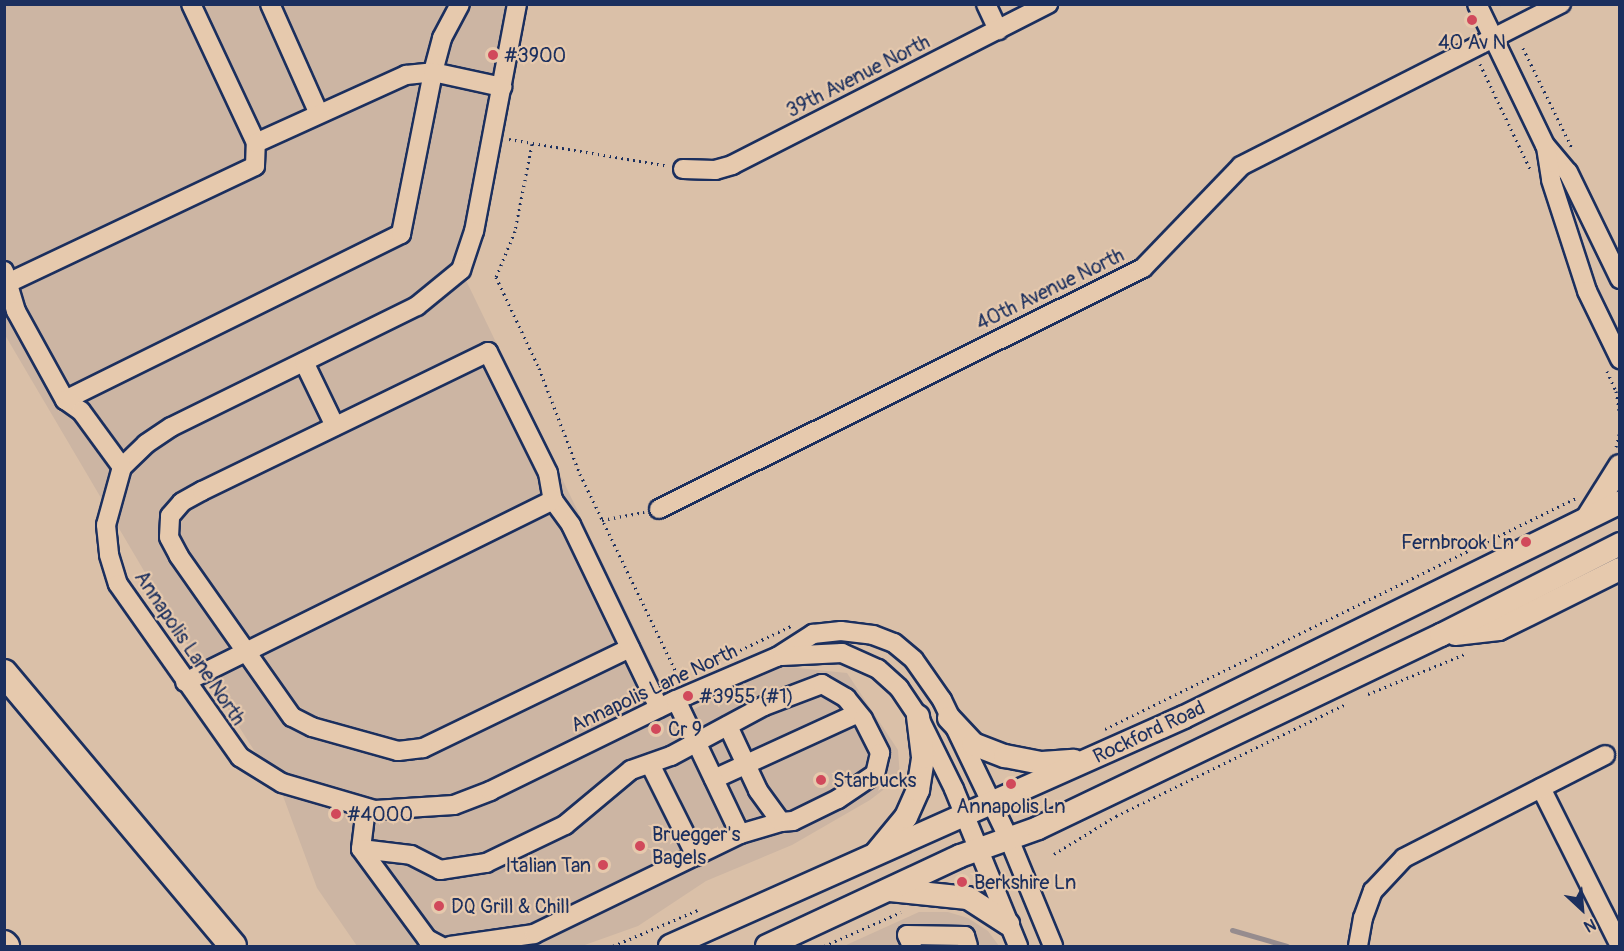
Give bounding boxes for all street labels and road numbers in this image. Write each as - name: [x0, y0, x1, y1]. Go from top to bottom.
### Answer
- street label: 39th Avenue North: [782, 29, 934, 123]
- street label: 40th Avenue North: [972, 243, 1128, 335]
- street label: Annapolis Lane North: [129, 566, 251, 730]
- street label: Annapolis Lane North: [567, 639, 741, 737]
- street label: Rockford Road: [1089, 696, 1209, 768]

